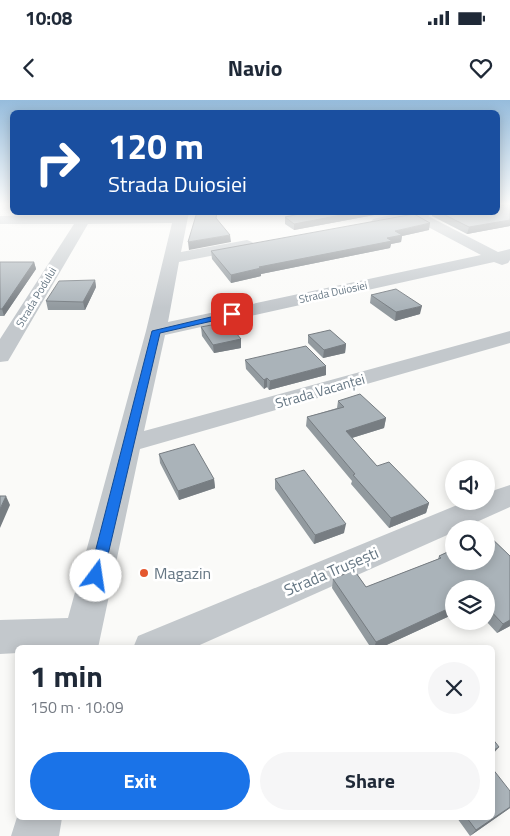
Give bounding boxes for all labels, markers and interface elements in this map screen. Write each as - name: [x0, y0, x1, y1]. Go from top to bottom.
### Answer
- text: 10:08: [25, 3, 72, 32]
- text: Navio: [228, 51, 282, 85]
- icon: back: [15, 54, 43, 82]
- icon: heart: [467, 54, 495, 82]
- text: 120 m: [108, 119, 204, 173]
- icon: right: [25, 130, 90, 195]
- text: Strada Duiosiei: [108, 167, 247, 201]
- street label: Strada Podului: [12, 264, 60, 330]
- street label: Strada Duiosiei: [297, 277, 369, 307]
- pin: [211, 293, 253, 335]
- icon: arrive: [218, 300, 246, 328]
- street label: Strada Vacanței: [273, 368, 367, 413]
- map controls: [445, 460, 495, 630]
- button: sound: [445, 460, 495, 510]
- button: search: [445, 520, 495, 570]
- street label: Strada Trușești: [280, 540, 382, 602]
- position arrow: [69, 549, 121, 601]
- place label: Magazin: [154, 561, 211, 585]
- marker: Magazin: [138, 567, 150, 579]
- button: layers: [445, 580, 495, 630]
- text: 1 min: [30, 653, 103, 699]
- button: close: [428, 662, 480, 714]
- text: 150 m · 10:09: [30, 695, 124, 719]
- button: Exit: [30, 752, 250, 810]
- button: Share: [260, 752, 480, 810]

